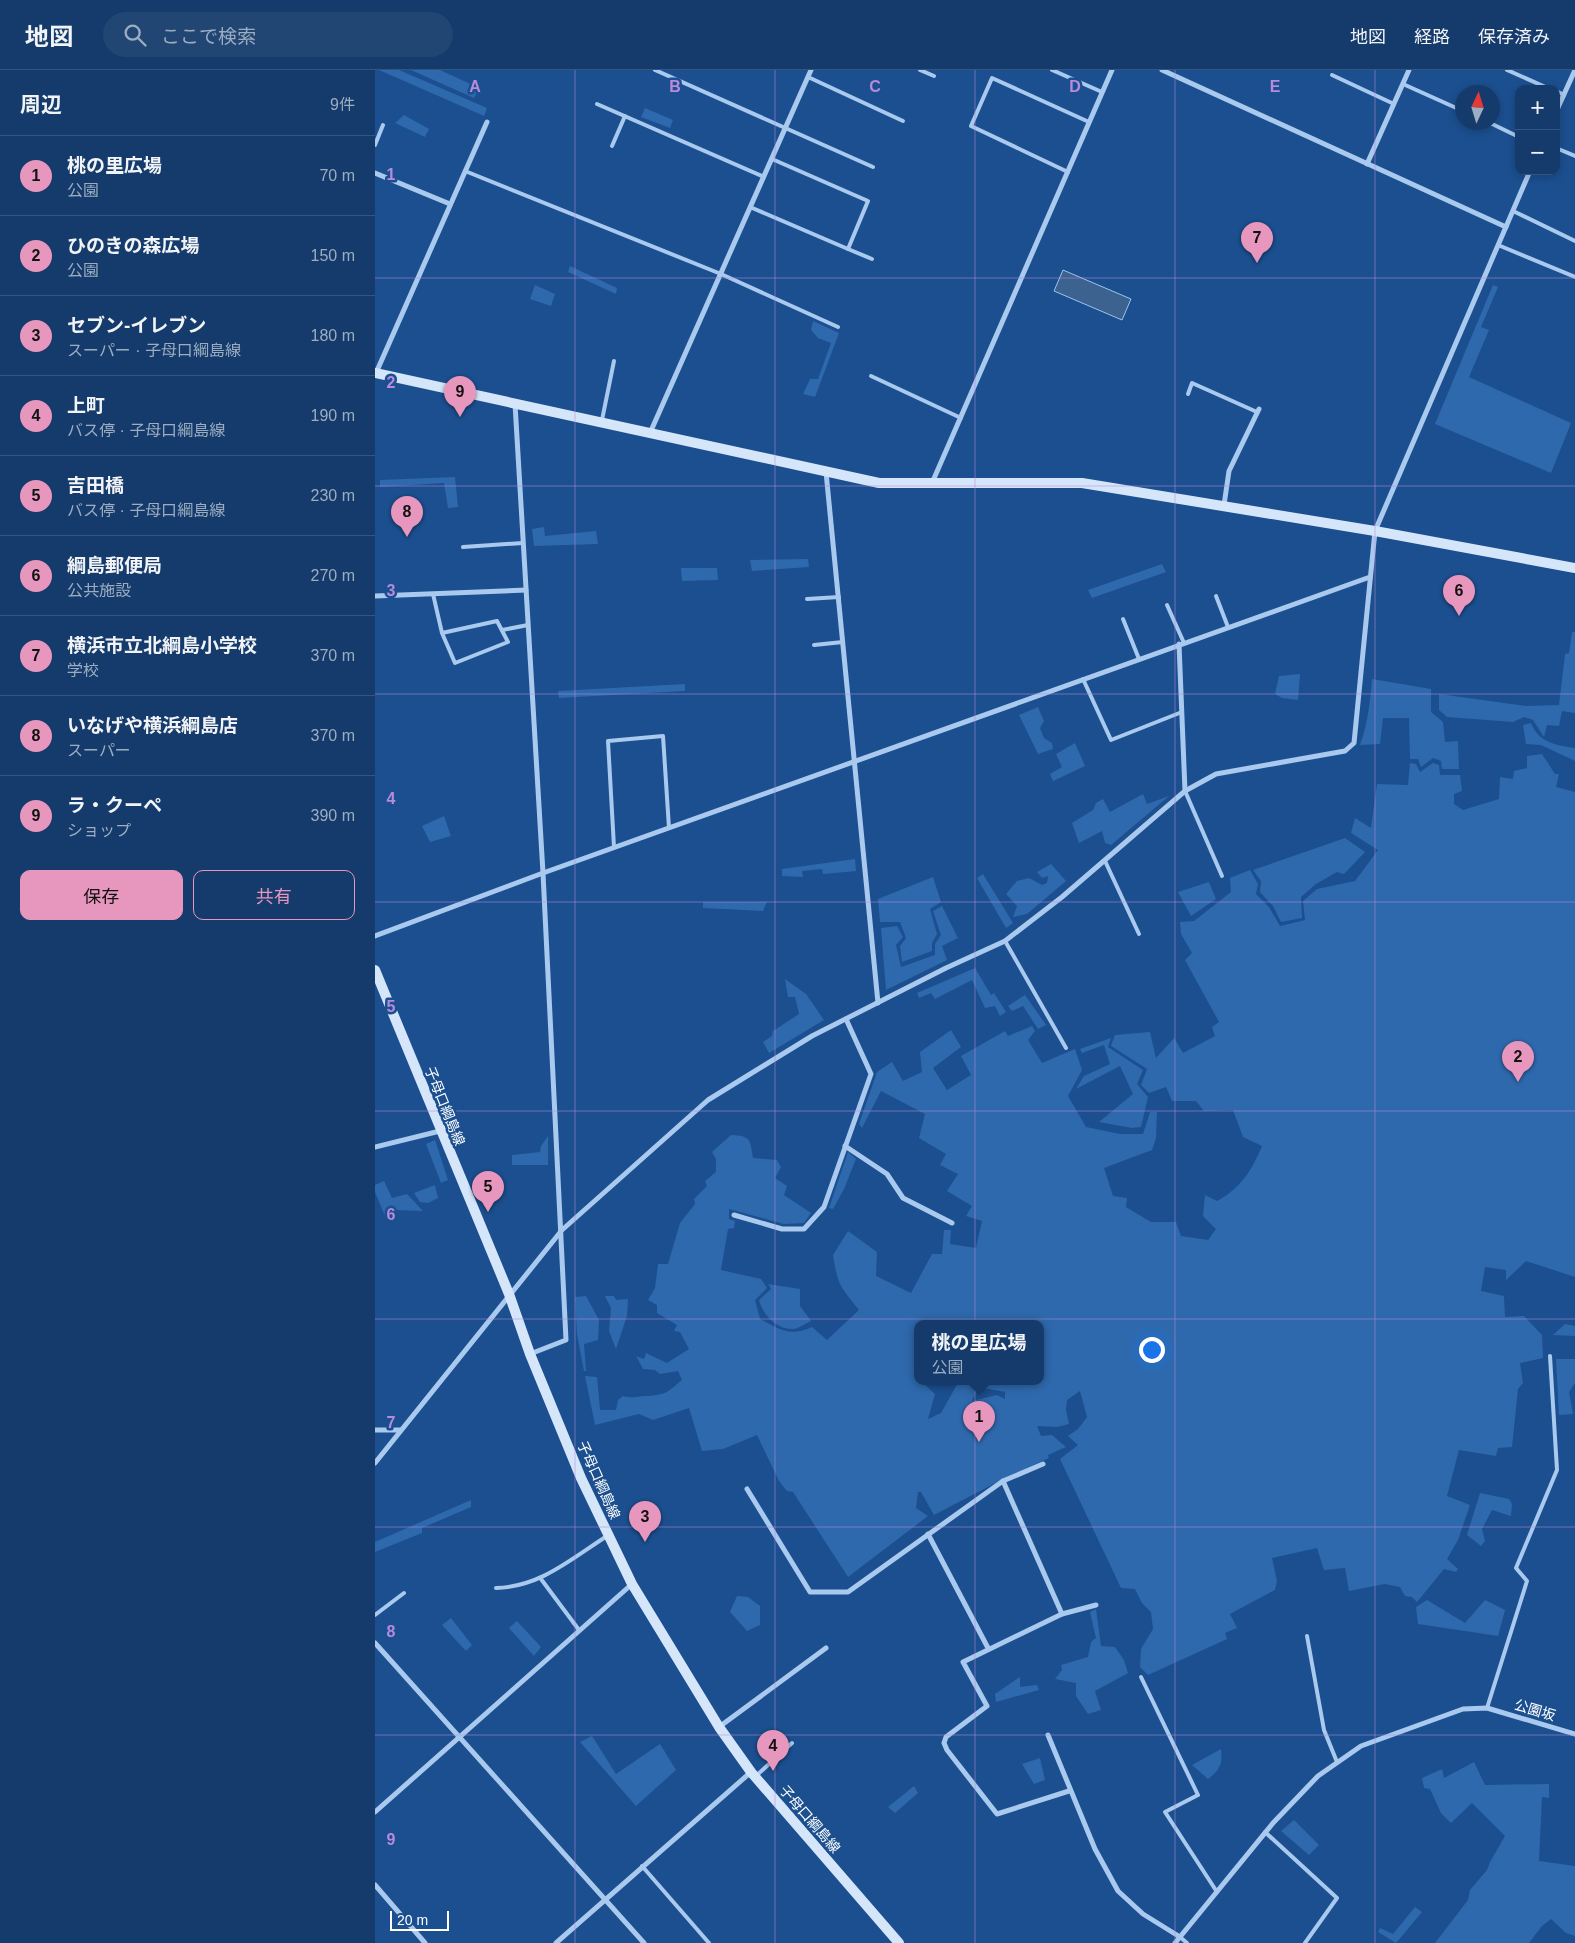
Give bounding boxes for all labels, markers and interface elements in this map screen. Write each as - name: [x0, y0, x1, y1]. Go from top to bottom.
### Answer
- search box: [103, 12, 453, 57]
- icon: search: [121, 21, 149, 49]
- text: 地図: [25, 23, 73, 50]
- text: ここで検索: [161, 26, 256, 47]
- text: 地図: [1350, 27, 1386, 47]
- text: 経路: [1414, 27, 1450, 47]
- text: 保存済み: [1478, 27, 1550, 47]
- text: A: [469, 78, 481, 95]
- text: B: [669, 78, 681, 95]
- text: C: [869, 78, 881, 95]
- text: D: [1069, 78, 1081, 95]
- text: E: [1270, 78, 1281, 95]
- north arrow: [1455, 85, 1500, 130]
- map controls: [1515, 85, 1560, 175]
- button: +: [1515, 85, 1560, 130]
- text: 周辺: [20, 93, 62, 116]
- text: 9件: [330, 96, 355, 113]
- button: −: [1515, 130, 1560, 175]
- text: 桃の里広場: [67, 155, 162, 176]
- text: 1: [387, 166, 396, 183]
- text: 1: [32, 167, 40, 184]
- text: 70 m: [319, 167, 355, 184]
- text: 公園: [67, 182, 99, 199]
- pin: 7: [1241, 222, 1273, 263]
- text: ひのきの森広場: [67, 235, 199, 256]
- text: 2: [32, 247, 40, 264]
- text: 150 m: [311, 247, 355, 264]
- text: 公園: [67, 262, 99, 279]
- text: セブン-イレブン: [67, 315, 206, 336]
- text: 3: [32, 327, 40, 344]
- text: 180 m: [311, 327, 355, 344]
- text: スーパー · 子母口綱島線: [67, 342, 241, 359]
- text: 2: [387, 374, 396, 391]
- pin: 9: [444, 376, 476, 417]
- text: 上町: [67, 395, 105, 416]
- text: 4: [32, 407, 40, 424]
- text: 190 m: [311, 407, 355, 424]
- text: バス停 · 子母口綱島線: [67, 422, 225, 439]
- text: 吉田橋: [67, 475, 124, 496]
- text: 5: [32, 487, 40, 504]
- text: 230 m: [311, 487, 355, 504]
- pin: 8: [391, 496, 423, 537]
- text: バス停 · 子母口綱島線: [67, 502, 225, 519]
- text: 綱島郵便局: [67, 555, 162, 576]
- text: 6: [32, 567, 40, 584]
- text: 270 m: [311, 567, 355, 584]
- pin: 6: [1443, 575, 1475, 616]
- text: 公共施設: [67, 582, 131, 599]
- text: 3: [387, 582, 396, 599]
- text: 横浜市立北綱島小学校: [67, 635, 257, 656]
- text: 7: [32, 647, 40, 664]
- text: 370 m: [311, 647, 355, 664]
- text: 学校: [67, 662, 99, 679]
- text: いなげや横浜綱島店: [67, 715, 238, 736]
- text: 8: [32, 727, 40, 744]
- text: 370 m: [311, 727, 355, 744]
- text: スーパー: [67, 742, 131, 759]
- text: 4: [387, 790, 396, 807]
- text: ラ・クーペ: [67, 795, 162, 816]
- text: 9: [32, 807, 40, 824]
- text: 390 m: [311, 807, 355, 824]
- text: ショップ: [67, 822, 131, 839]
- button: 保存: [20, 870, 183, 920]
- button: 共有: [193, 870, 355, 920]
- text: 5: [387, 998, 396, 1015]
- pin: 2: [1502, 1041, 1534, 1082]
- street label: 子母口綱島線: [422, 1064, 468, 1148]
- pin: 5: [472, 1171, 504, 1212]
- text: 6: [387, 1206, 396, 1223]
- popup: [914, 1320, 1044, 1385]
- text: 桃の里広場: [931, 1332, 1027, 1353]
- your location: [1139, 1337, 1165, 1363]
- text: 公園: [931, 1359, 964, 1376]
- pin: 1: [963, 1401, 995, 1442]
- text: 7: [387, 1414, 396, 1431]
- street label: 子母口綱島線: [575, 1438, 623, 1522]
- pin: 3: [629, 1501, 661, 1542]
- text: 8: [387, 1623, 396, 1640]
- street label: 公園坂: [1513, 1696, 1557, 1724]
- pin: 4: [757, 1730, 789, 1771]
- street label: 子母口綱島線: [776, 1782, 844, 1856]
- text: 9: [387, 1831, 396, 1848]
- scale bar: [390, 1908, 449, 1931]
- text: 20 m: [397, 1912, 428, 1928]

